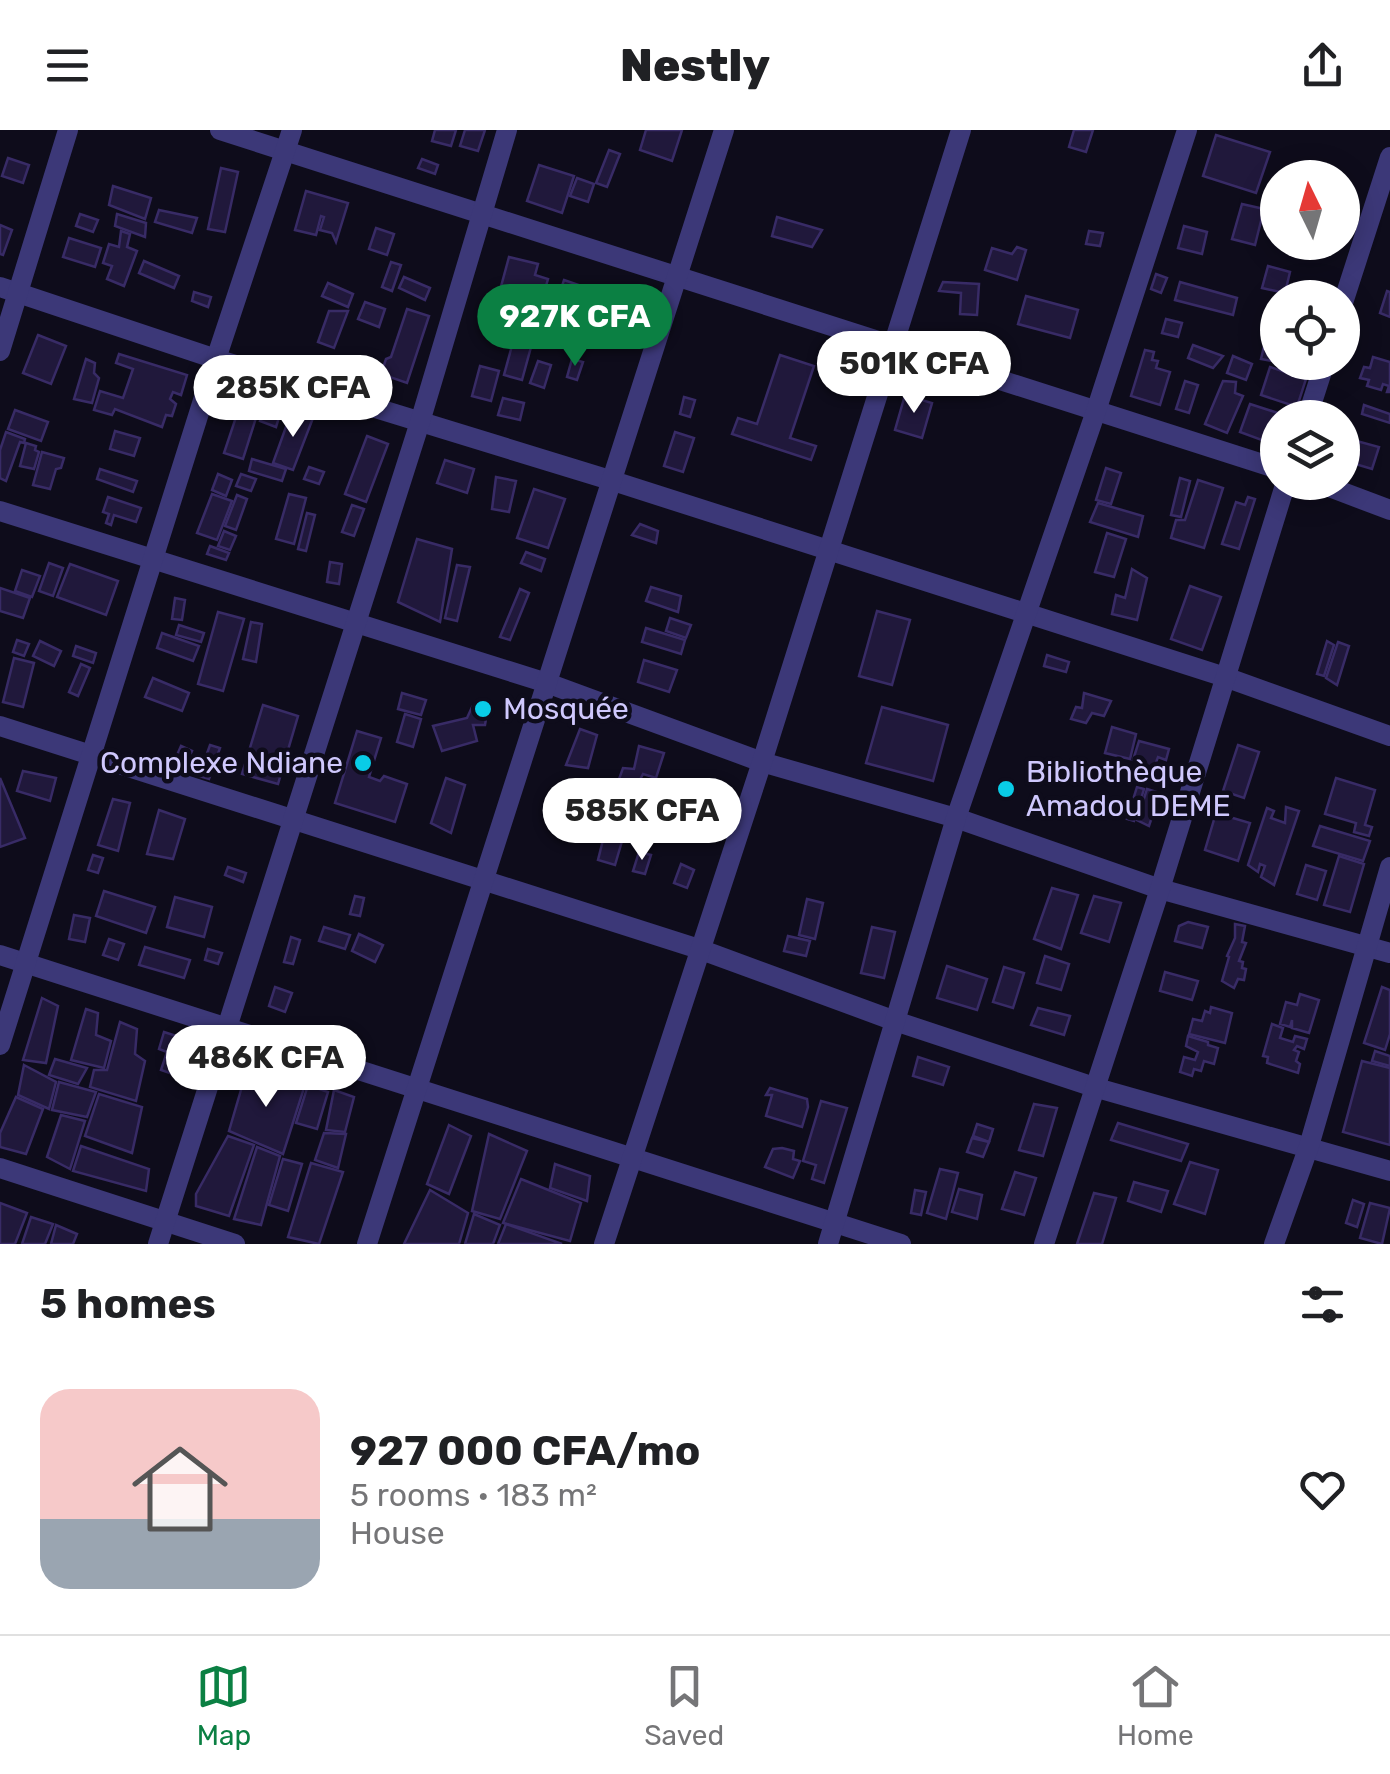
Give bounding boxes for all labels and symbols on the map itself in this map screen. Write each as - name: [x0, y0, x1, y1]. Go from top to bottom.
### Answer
- north arrow: [1260, 160, 1360, 260]
- pin: 927K CFA: [472, 284, 678, 369]
- pin: 501K CFA: [811, 331, 1017, 416]
- pin: 285K CFA: [190, 355, 396, 440]
- place label: Mosquée: [503, 691, 629, 727]
- marker: Mosquée: [472, 698, 494, 720]
- place label: Complexe Ndiane: [100, 745, 343, 781]
- marker: Complexe Ndiane: [352, 752, 374, 774]
- place label: Bibliothèque Amadou DEME: [1026, 754, 1231, 824]
- pin: 585K CFA: [539, 778, 745, 863]
- marker: Bibliothèque Amadou DEME: [995, 778, 1017, 800]
- pin: 486K CFA: [163, 1025, 369, 1110]

